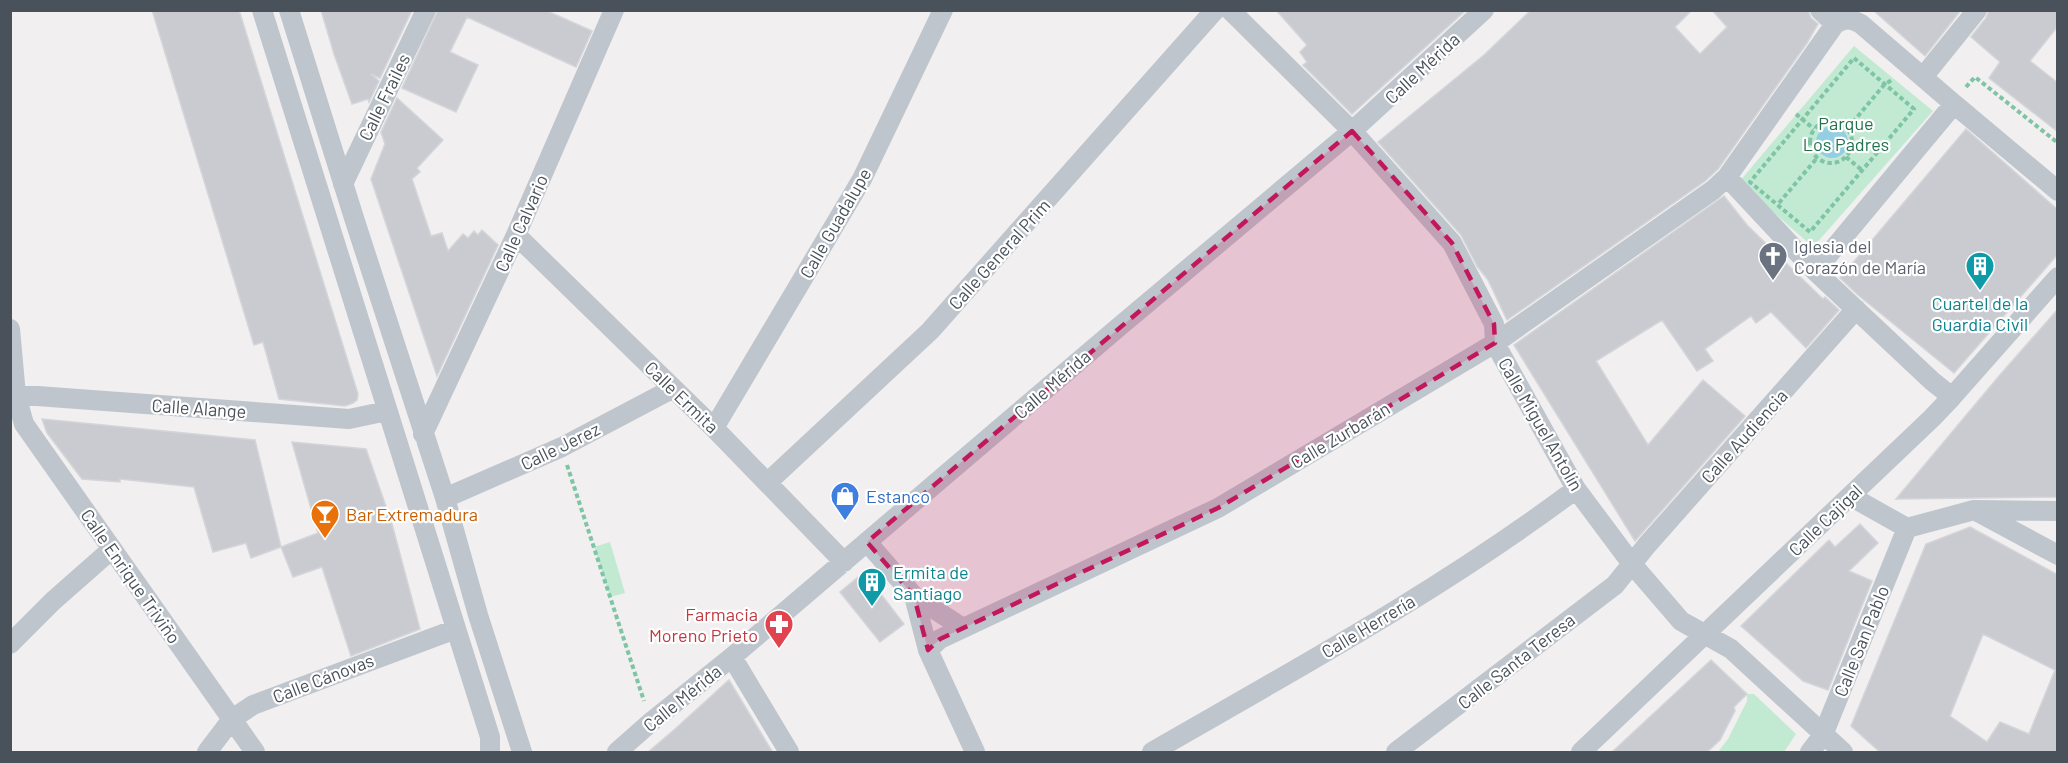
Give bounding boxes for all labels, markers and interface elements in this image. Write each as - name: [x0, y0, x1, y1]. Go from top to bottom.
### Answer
- street label: Calle Mérida: [1380, 28, 1464, 108]
- street label: Calle Frailes: [354, 50, 414, 144]
- park label: Parque Los Padres: [1803, 112, 1889, 155]
- street label: Calle Guadalupe: [795, 164, 875, 282]
- street label: Calle Calvario: [490, 171, 552, 275]
- street label: Calle General Prim: [944, 194, 1054, 314]
- place label: Iglesia del Corazón de María: [1794, 235, 1926, 278]
- church icon: Iglesia del Corazón de María: [1757, 240, 1789, 282]
- building icon: Cuartel de la Guardia Civil: [1964, 250, 1996, 292]
- place label: Cuartel de la Guardia Civil: [1932, 292, 2028, 335]
- street label: Calle Mérida: [1009, 345, 1095, 423]
- street label: Calle Miguel Antolín: [1494, 354, 1588, 494]
- street label: Calle Ermita: [640, 356, 724, 438]
- street label: Calle Audiencia: [1696, 385, 1792, 487]
- street label: Calle Alange: [151, 394, 247, 422]
- street label: Calle Zurbarán: [1286, 397, 1394, 473]
- street label: Calle Jerez: [517, 417, 603, 475]
- shop icon: Estanco: [829, 480, 861, 522]
- street label: Calle Cajigal: [1784, 480, 1866, 560]
- place label: Estanco: [866, 485, 930, 507]
- bar icon: Bar Extremadura: [309, 498, 341, 540]
- place label: Bar Extremadura: [346, 503, 478, 525]
- street label: Calle Enrique Triviño: [76, 505, 186, 647]
- place label: Ermita de Santiago: [893, 561, 969, 604]
- building icon: Ermita de Santiago: [856, 566, 888, 608]
- street label: Calle San Pablo: [1829, 582, 1893, 700]
- street label: Calle Herrería: [1317, 590, 1419, 662]
- place label: Farmacia Moreno Prieto: [649, 603, 758, 646]
- pharmacy icon: Farmacia Moreno Prieto: [763, 608, 795, 650]
- street label: Calle Santa Teresa: [1453, 608, 1579, 714]
- street label: Calle Cánovas: [269, 649, 377, 707]
- street label: Calle Mérida: [639, 660, 725, 736]

